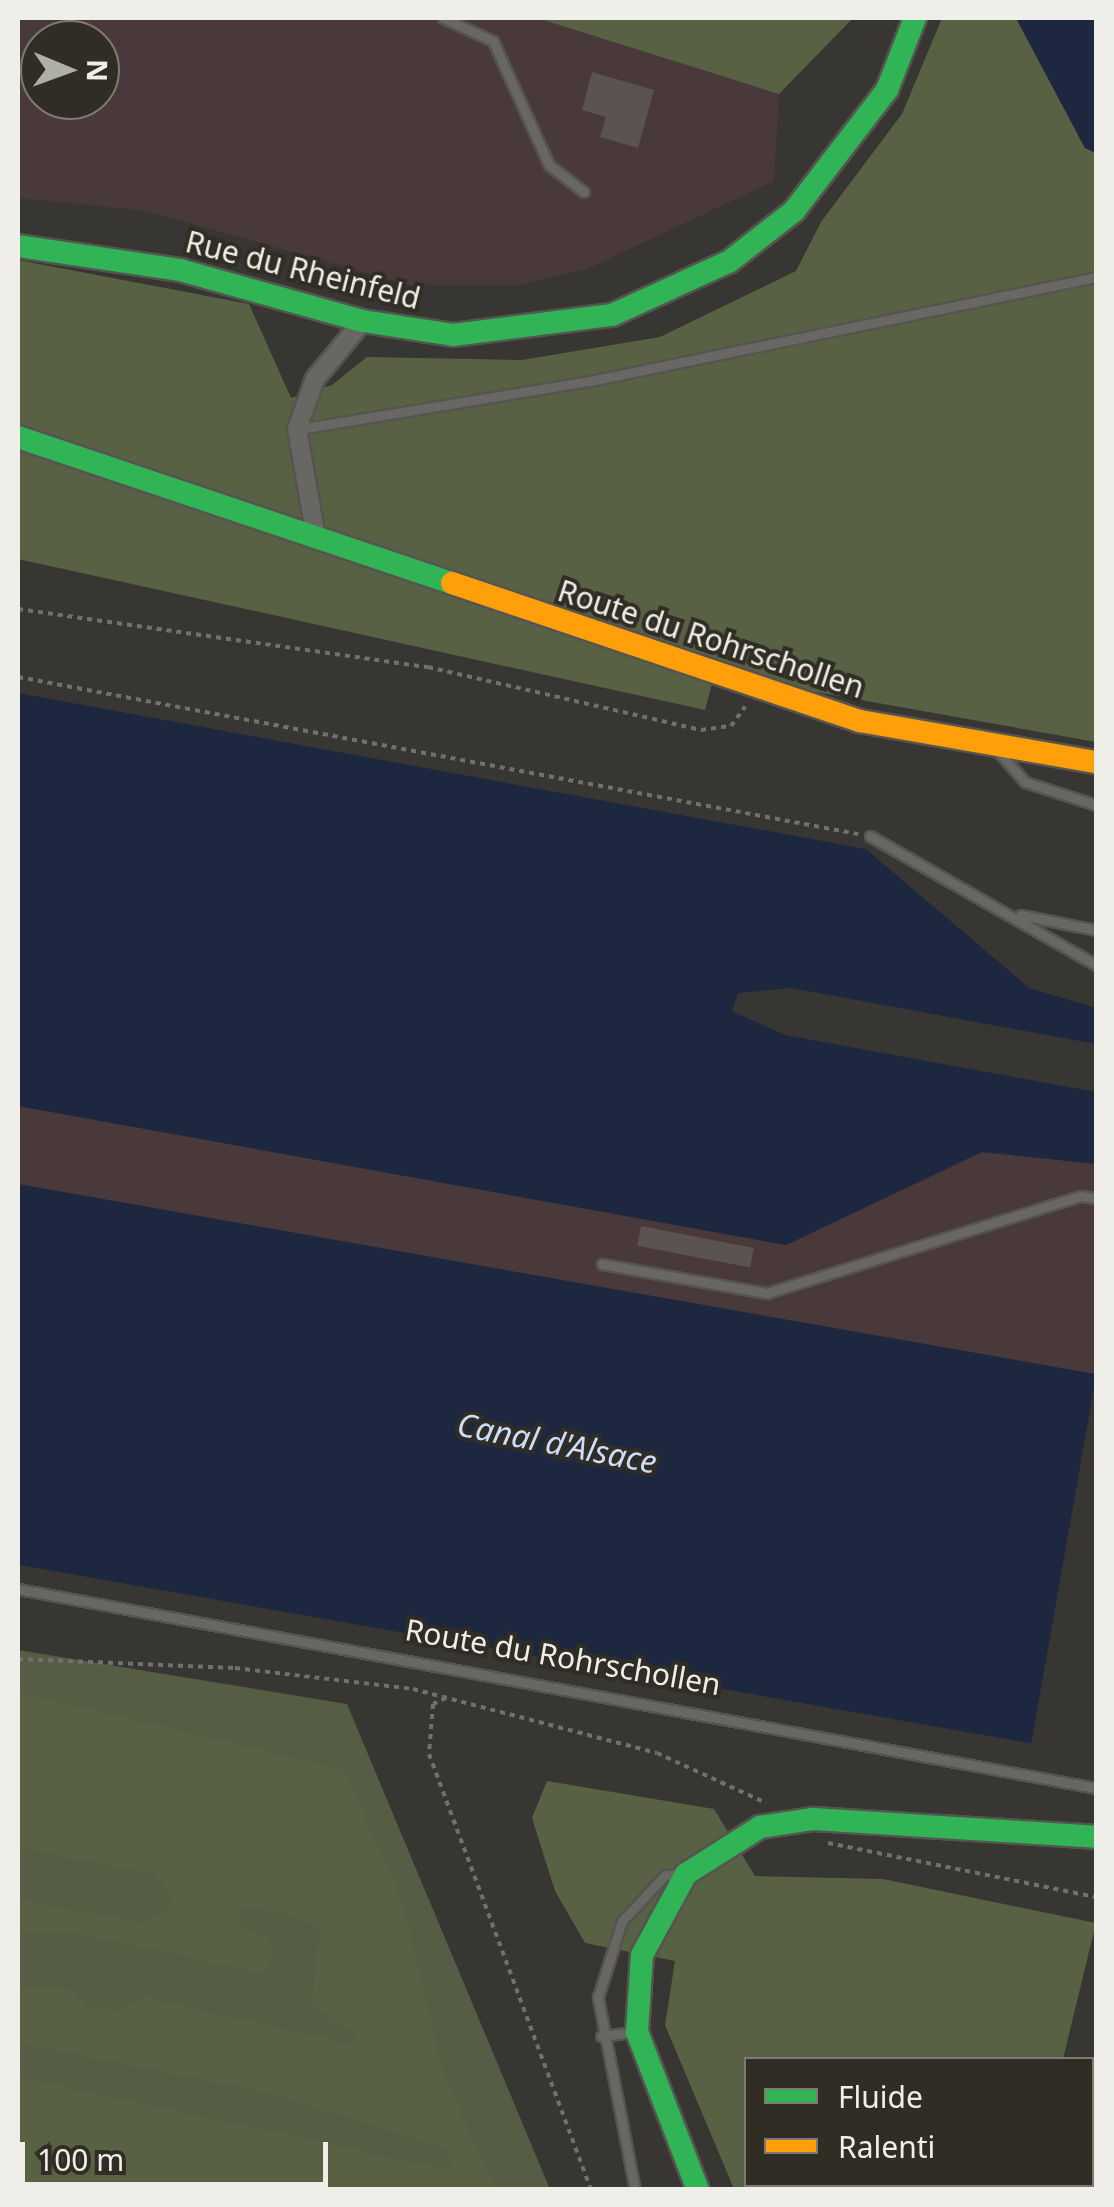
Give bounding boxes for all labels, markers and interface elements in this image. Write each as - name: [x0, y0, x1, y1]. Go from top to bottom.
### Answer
- north arrow: [20, 20, 120, 120]
- text: N: [79, 59, 117, 82]
- street label: Rue du Rheinfeld: [182, 223, 424, 317]
- street label: Route du Rohrschollen: [553, 572, 869, 706]
- water label: Canal d'Alsace: [454, 1405, 660, 1481]
- street label: Route du Rohrschollen: [402, 1612, 724, 1702]
- legend: [744, 2057, 1094, 2187]
- text: Fluide: [838, 2076, 923, 2117]
- scale bar: [25, 2122, 332, 2184]
- text: Ralenti: [838, 2126, 935, 2167]
- text: 100 m: [37, 2139, 124, 2180]

